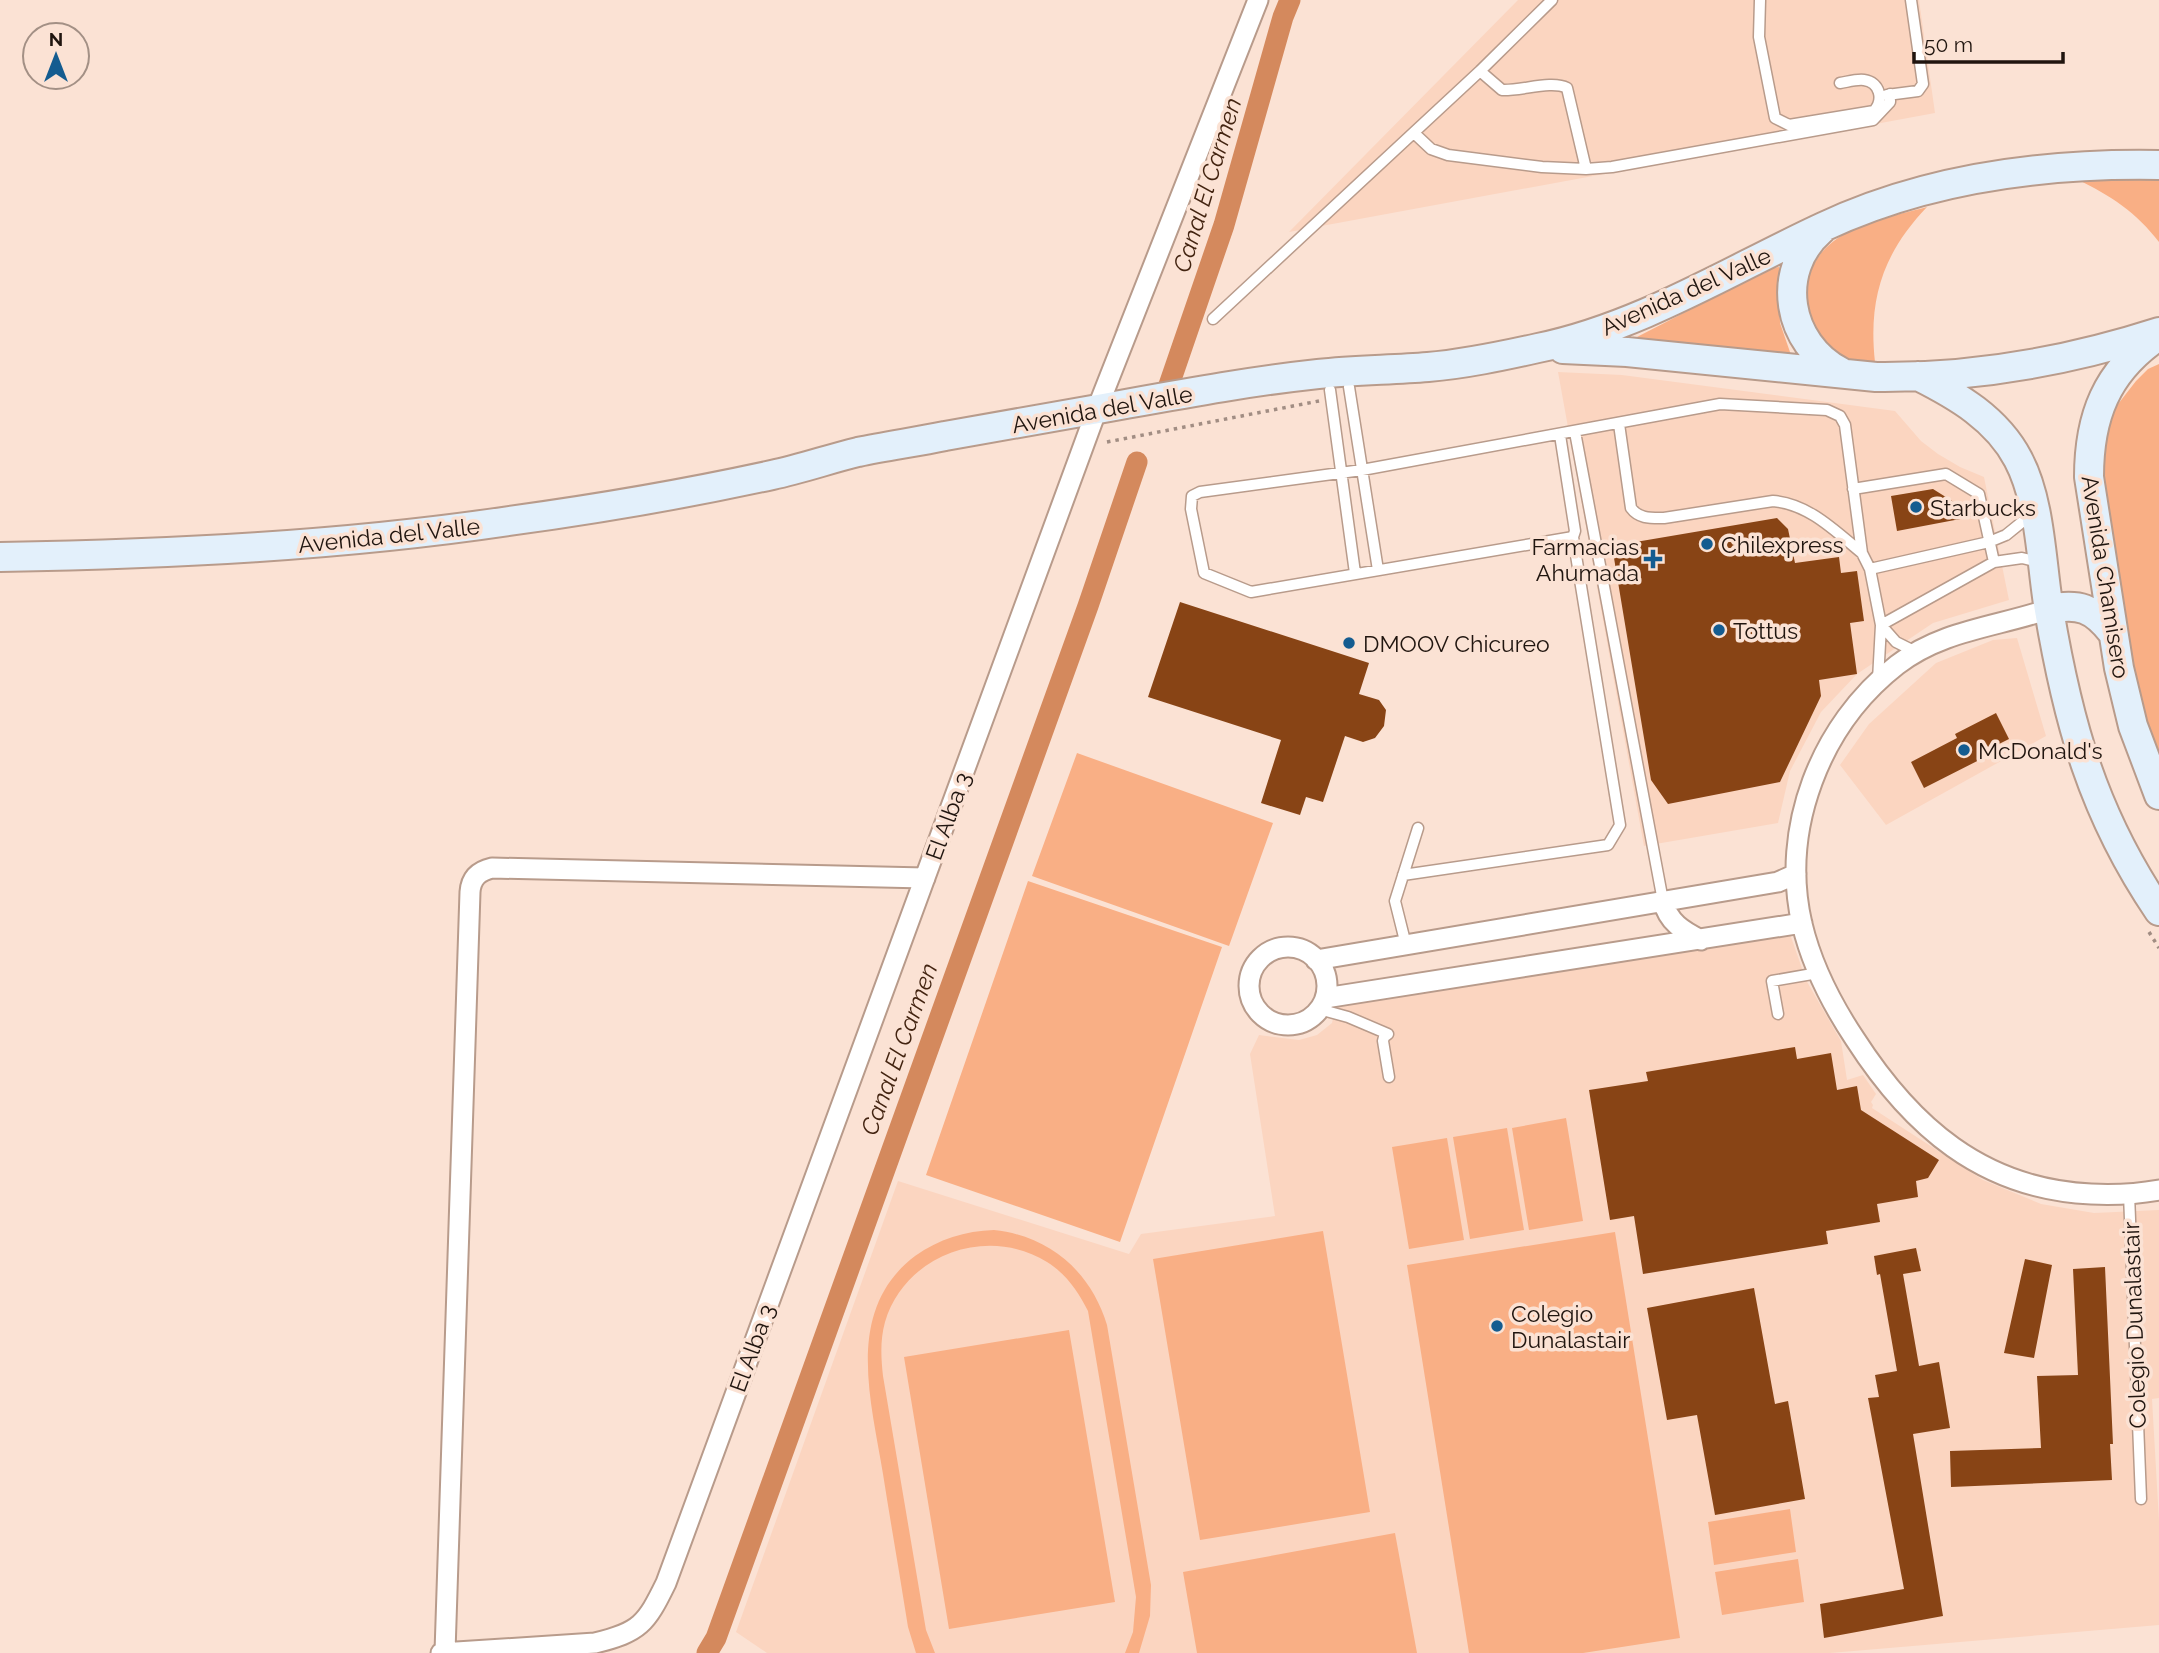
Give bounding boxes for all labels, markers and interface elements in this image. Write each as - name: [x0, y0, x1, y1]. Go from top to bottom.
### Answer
- north arrow: [21, 21, 91, 91]
- scale bar: [1914, 21, 2063, 65]
- text: N: [49, 28, 63, 50]
- text: 50 m: [1924, 32, 1973, 57]
- water label: Canal El Carmen: [1167, 94, 1247, 276]
- street label: Avenida del Valle: [1597, 242, 1775, 340]
- street label: Avenida del Valle: [1010, 380, 1194, 438]
- street label: Avenida Chamisero: [2077, 474, 2135, 680]
- place label: Starbucks: [1930, 494, 2036, 521]
- marker: Starbucks: [1908, 499, 1924, 515]
- street label: Avenida del Valle: [297, 512, 481, 558]
- place label: Chilexpress: [1721, 531, 1844, 558]
- place label: Farmacias Ahumada: [1531, 533, 1639, 586]
- marker: Chilexpress: [1699, 536, 1715, 552]
- marker: Farmacias Ahumada: [1645, 551, 1661, 567]
- place label: Tottus: [1733, 617, 1798, 644]
- marker: Tottus: [1711, 622, 1727, 638]
- place label: DMOOV Chicureo: [1363, 630, 1550, 657]
- marker: DMOOV Chicureo: [1341, 635, 1357, 651]
- place label: McDonald's: [1978, 737, 2103, 764]
- marker: McDonald's: [1956, 742, 1972, 758]
- street label: El Alba 3: [920, 768, 976, 864]
- water label: Canal El Carmen: [854, 959, 944, 1139]
- street label: Colegio Dunalastair: [2117, 1221, 2151, 1429]
- street label: El Alba 3: [724, 1300, 780, 1396]
- place label: Colegio Dunalastair: [1511, 1300, 1630, 1353]
- marker: Colegio Dunalastair: [1489, 1318, 1505, 1334]

